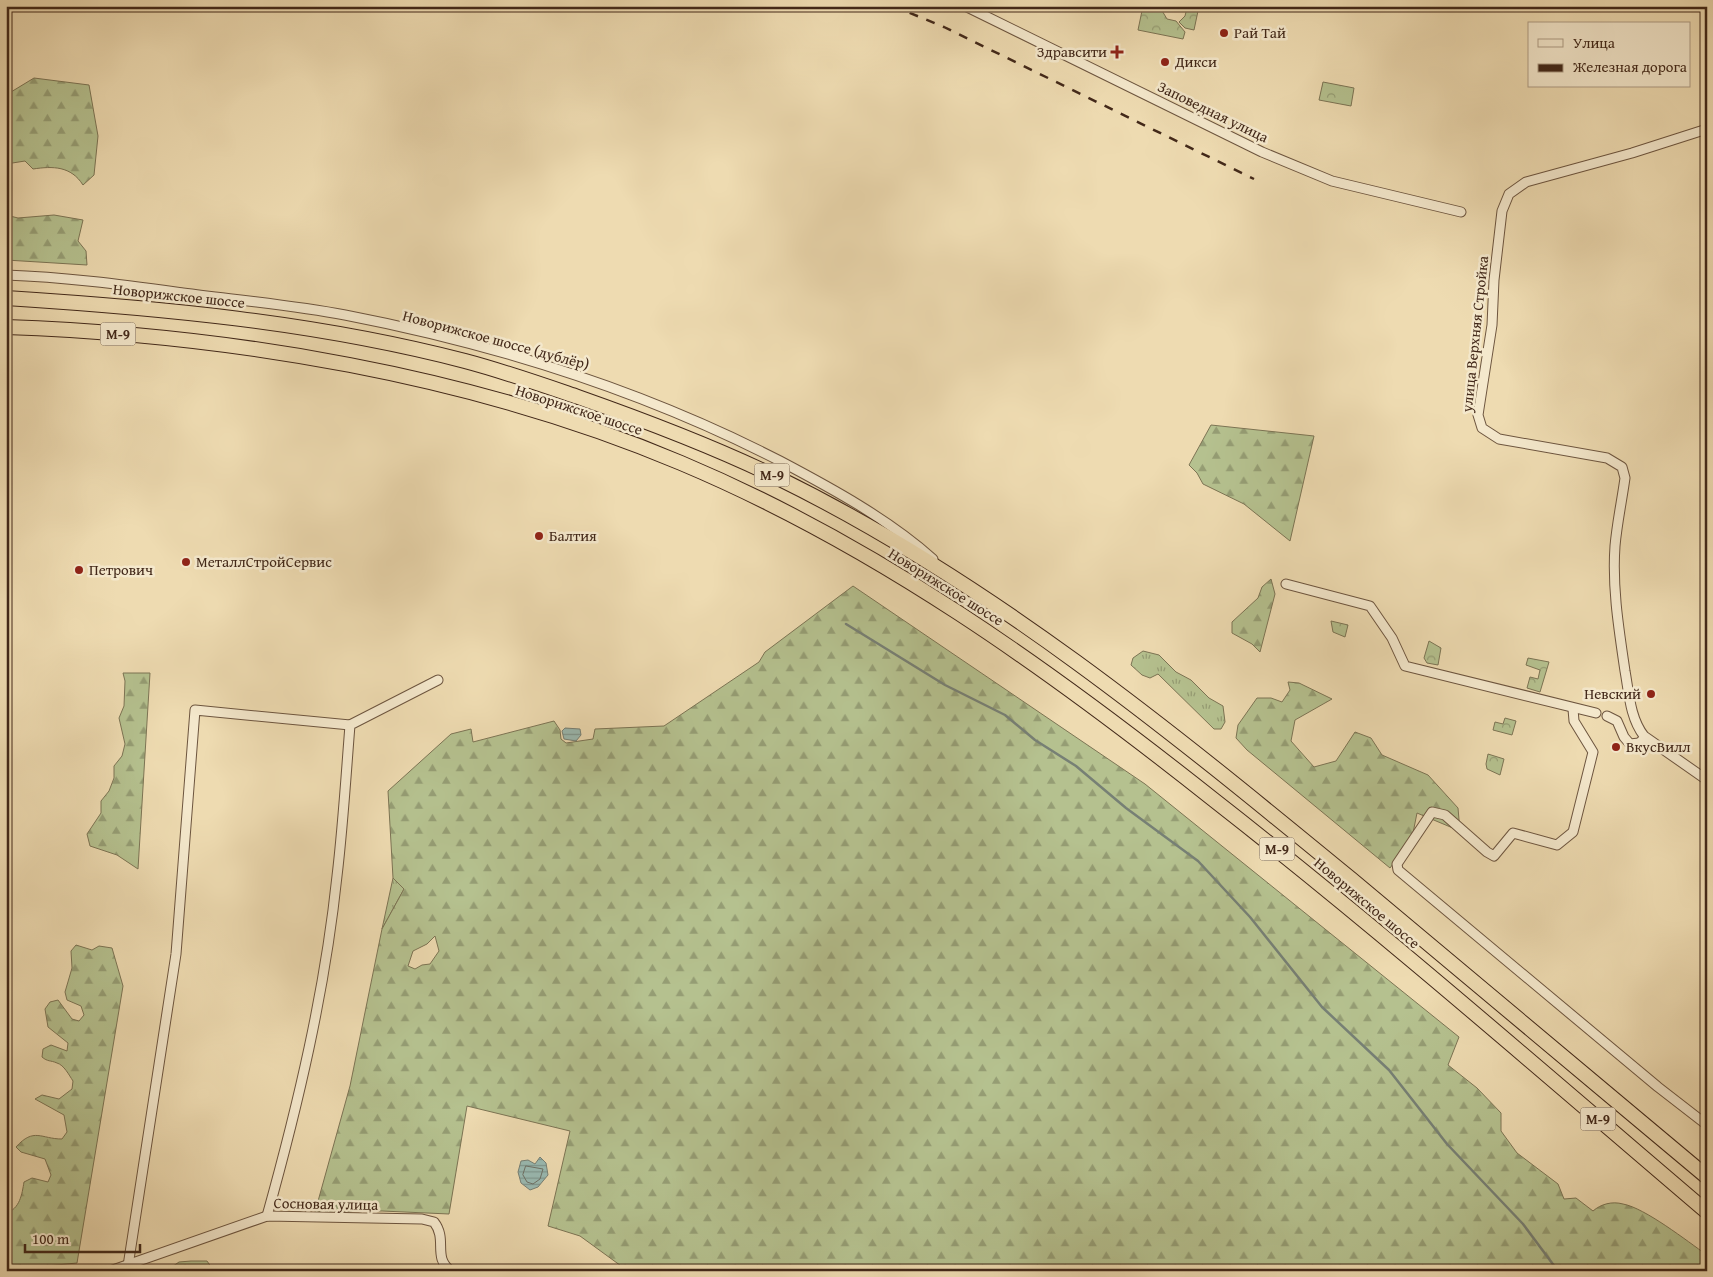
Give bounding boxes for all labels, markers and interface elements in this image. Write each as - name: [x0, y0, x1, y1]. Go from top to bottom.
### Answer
- place label: Рай Тай: [1234, 22, 1286, 43]
- legend: [1528, 22, 1690, 88]
- marker: Рай Тай: [1218, 27, 1230, 39]
- text: Улица: [1573, 32, 1616, 53]
- place label: Здравсити: [1037, 41, 1107, 62]
- marker: Здравсити: [1111, 46, 1123, 58]
- place label: Дикси: [1174, 51, 1217, 72]
- marker: Дикси: [1159, 56, 1171, 68]
- text: Железная дорога: [1572, 56, 1688, 77]
- street label: Заповедная улица: [1154, 76, 1273, 148]
- street label: улица Верхняя Стройка: [1456, 254, 1493, 414]
- street label: Новорижское шоссе: [112, 278, 246, 313]
- street label: Новорижское шоссе (дублёр): [401, 304, 592, 375]
- road number: М-9: [100, 322, 136, 346]
- street label: Новорижское шоссе: [513, 379, 645, 440]
- road number: М-9: [754, 464, 790, 486]
- place label: Балтия: [549, 525, 597, 546]
- marker: Балтия: [533, 530, 545, 542]
- street label: Новорижское шоссе: [885, 543, 1008, 631]
- place label: МеталлСтройСервис: [196, 551, 332, 572]
- marker: МеталлСтройСервис: [180, 556, 192, 568]
- place label: Петрович: [89, 559, 153, 580]
- marker: Петрович: [73, 564, 85, 576]
- place label: Невский: [1584, 683, 1641, 704]
- marker: Невский: [1645, 688, 1657, 700]
- place label: ВкусВилл: [1626, 736, 1691, 757]
- marker: ВкусВилл: [1610, 741, 1622, 753]
- road number: М-9: [1260, 838, 1294, 861]
- street label: Новорижское шоссе: [1310, 852, 1425, 953]
- road number: М-9: [1580, 1108, 1616, 1130]
- street label: Сосновая улица: [274, 1192, 379, 1215]
- scale bar: [25, 1222, 140, 1254]
- text: 100 m: [32, 1228, 70, 1249]

